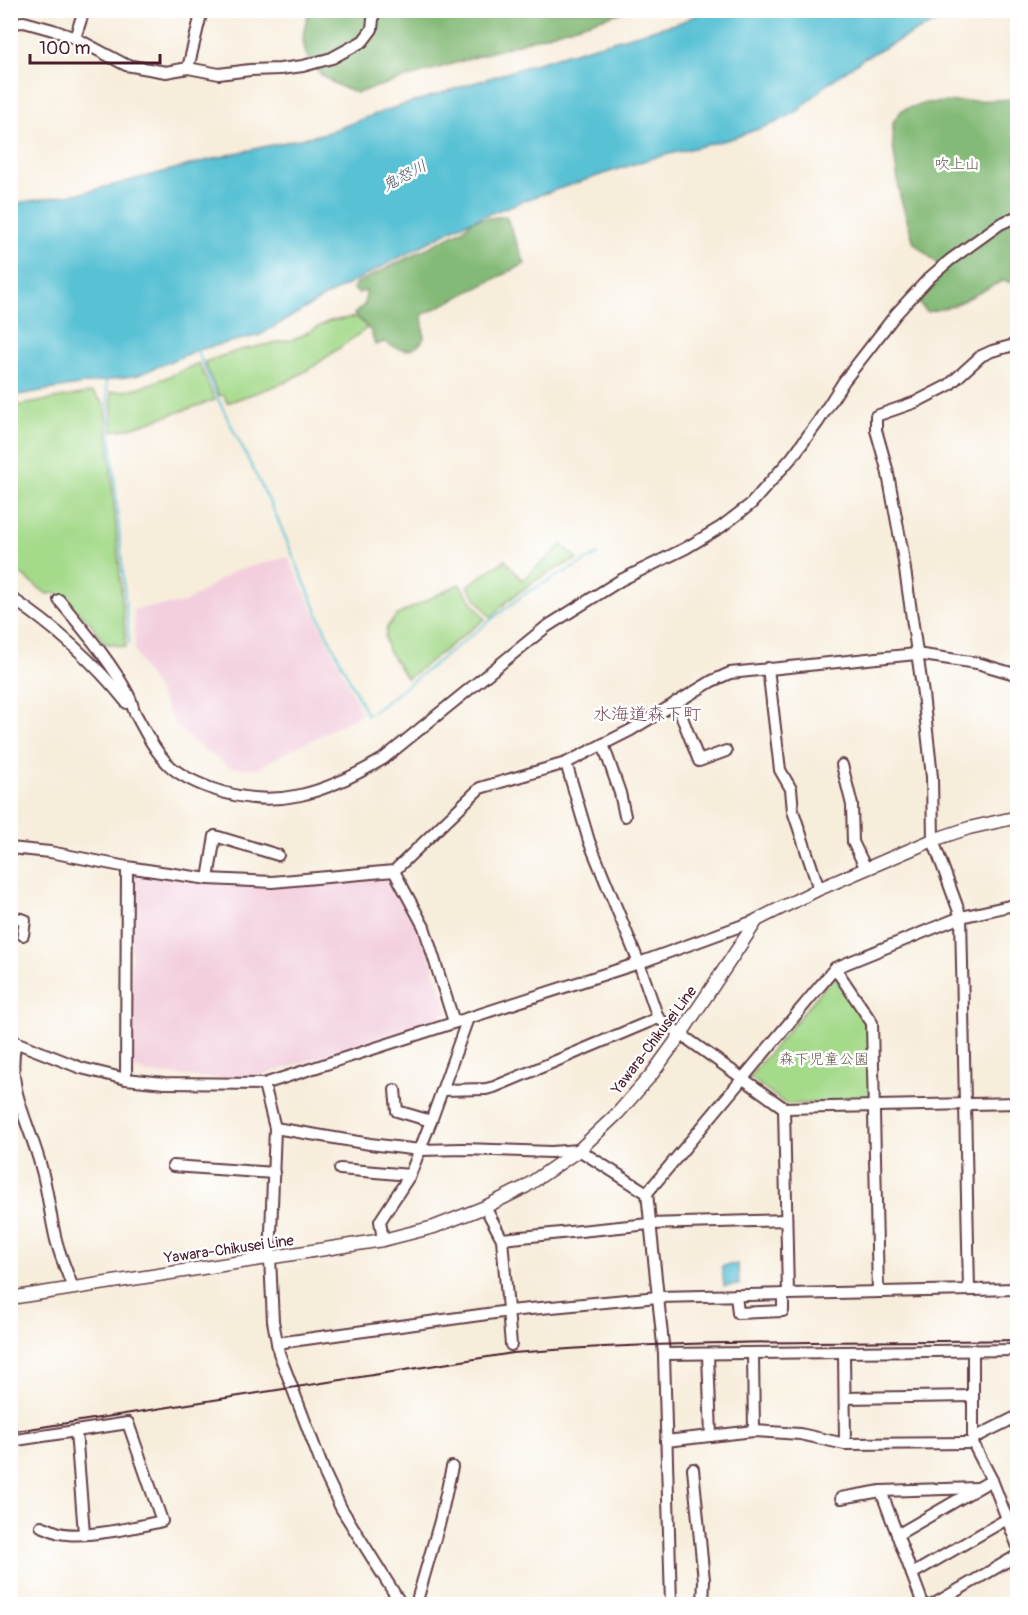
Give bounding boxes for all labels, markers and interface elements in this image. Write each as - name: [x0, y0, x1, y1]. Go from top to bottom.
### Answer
- scale bar: [30, 27, 160, 65]
- text: 100 m: [39, 37, 91, 60]
- park label: 吹上山: [934, 155, 980, 174]
- water label: 鬼怒川: [379, 156, 430, 196]
- district label: 水海道森下町: [593, 703, 701, 726]
- street label: Yawara-Chikusei Line: [607, 982, 702, 1099]
- park label: 森下児童公園: [779, 1050, 869, 1069]
- street label: Yawara-Chikusei Line: [162, 1231, 296, 1268]

